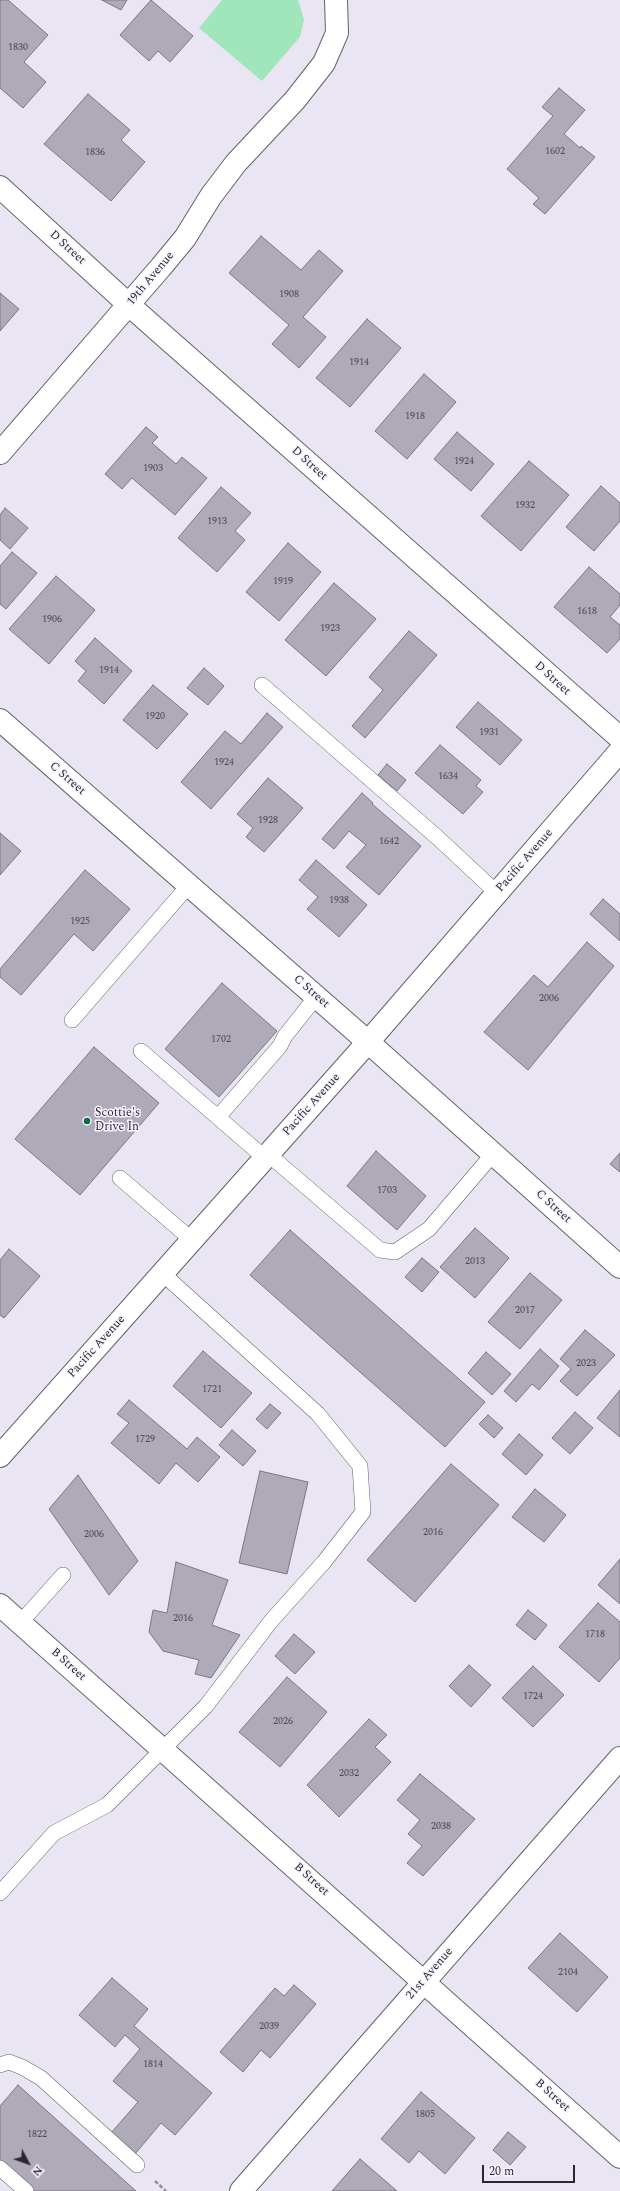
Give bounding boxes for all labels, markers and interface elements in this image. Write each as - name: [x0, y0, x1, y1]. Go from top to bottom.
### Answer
- house number: 1830: [8, 42, 28, 54]
- house number: 1602: [545, 146, 565, 158]
- house number: 1836: [85, 147, 105, 159]
- street label: D Street: [46, 228, 88, 268]
- street label: 19th Avenue: [124, 249, 178, 309]
- house number: 1908: [279, 289, 299, 301]
- house number: 1914: [349, 357, 369, 369]
- house number: 1918: [405, 411, 425, 423]
- street label: D Street: [288, 444, 330, 484]
- house number: 1924: [454, 456, 474, 468]
- house number: 1903: [143, 463, 163, 475]
- house number: 1932: [515, 500, 535, 512]
- house number: 1913: [207, 516, 227, 528]
- house number: 1919: [273, 576, 293, 588]
- house number: 1618: [577, 606, 597, 618]
- house number: 1906: [42, 614, 62, 626]
- house number: 1923: [320, 623, 340, 635]
- street label: D Street: [531, 659, 573, 699]
- house number: 1914: [99, 665, 119, 677]
- house number: 1920: [145, 711, 165, 723]
- house number: 1931: [479, 727, 499, 739]
- house number: 1924: [214, 757, 234, 769]
- street label: C Street: [46, 759, 88, 799]
- house number: 1634: [438, 771, 458, 783]
- house number: 1928: [258, 815, 278, 827]
- street label: Pacific Avenue: [494, 826, 556, 896]
- house number: 1642: [379, 836, 399, 848]
- house number: 1938: [329, 895, 349, 907]
- house number: 1925: [70, 916, 90, 928]
- street label: C Street: [290, 972, 332, 1012]
- house number: 2006: [539, 993, 559, 1005]
- house number: 1702: [211, 1034, 231, 1046]
- street label: Pacific Avenue: [280, 1071, 344, 1139]
- place label: Scottie's Drive In: [95, 1107, 140, 1135]
- marker: Scottie's Drive In: [82, 1116, 92, 1126]
- house number: 1703: [377, 1185, 397, 1197]
- street label: C Street: [532, 1187, 574, 1227]
- house number: 2013: [465, 1256, 485, 1268]
- house number: 2017: [515, 1305, 535, 1317]
- street label: Pacific Avenue: [65, 1313, 129, 1381]
- house number: 2023: [576, 1358, 596, 1370]
- house number: 1721: [202, 1384, 222, 1396]
- house number: 1729: [135, 1434, 155, 1446]
- house number: 2016: [423, 1527, 443, 1539]
- house number: 2006: [84, 1529, 104, 1541]
- house number: 2016: [173, 1613, 193, 1625]
- house number: 1718: [585, 1629, 605, 1641]
- street label: B Street: [47, 1645, 89, 1685]
- house number: 1724: [523, 1691, 543, 1703]
- house number: 2026: [273, 1716, 293, 1728]
- house number: 2032: [339, 1768, 359, 1780]
- house number: 2038: [431, 1821, 451, 1833]
- street label: B Street: [290, 1860, 332, 1900]
- street label: 21st Avenue: [404, 1945, 456, 2003]
- house number: 2104: [558, 1967, 578, 1979]
- house number: 2039: [259, 2021, 279, 2033]
- house number: 1814: [143, 2059, 163, 2071]
- street label: B Street: [531, 2076, 573, 2116]
- house number: 1805: [415, 2109, 435, 2121]
- house number: 1822: [27, 2129, 47, 2141]
- north arrow: [8, 2143, 48, 2183]
- scale bar: [484, 2157, 577, 2183]
- text: N: [28, 2162, 47, 2180]
- text: 20 m: [489, 2162, 514, 2181]

